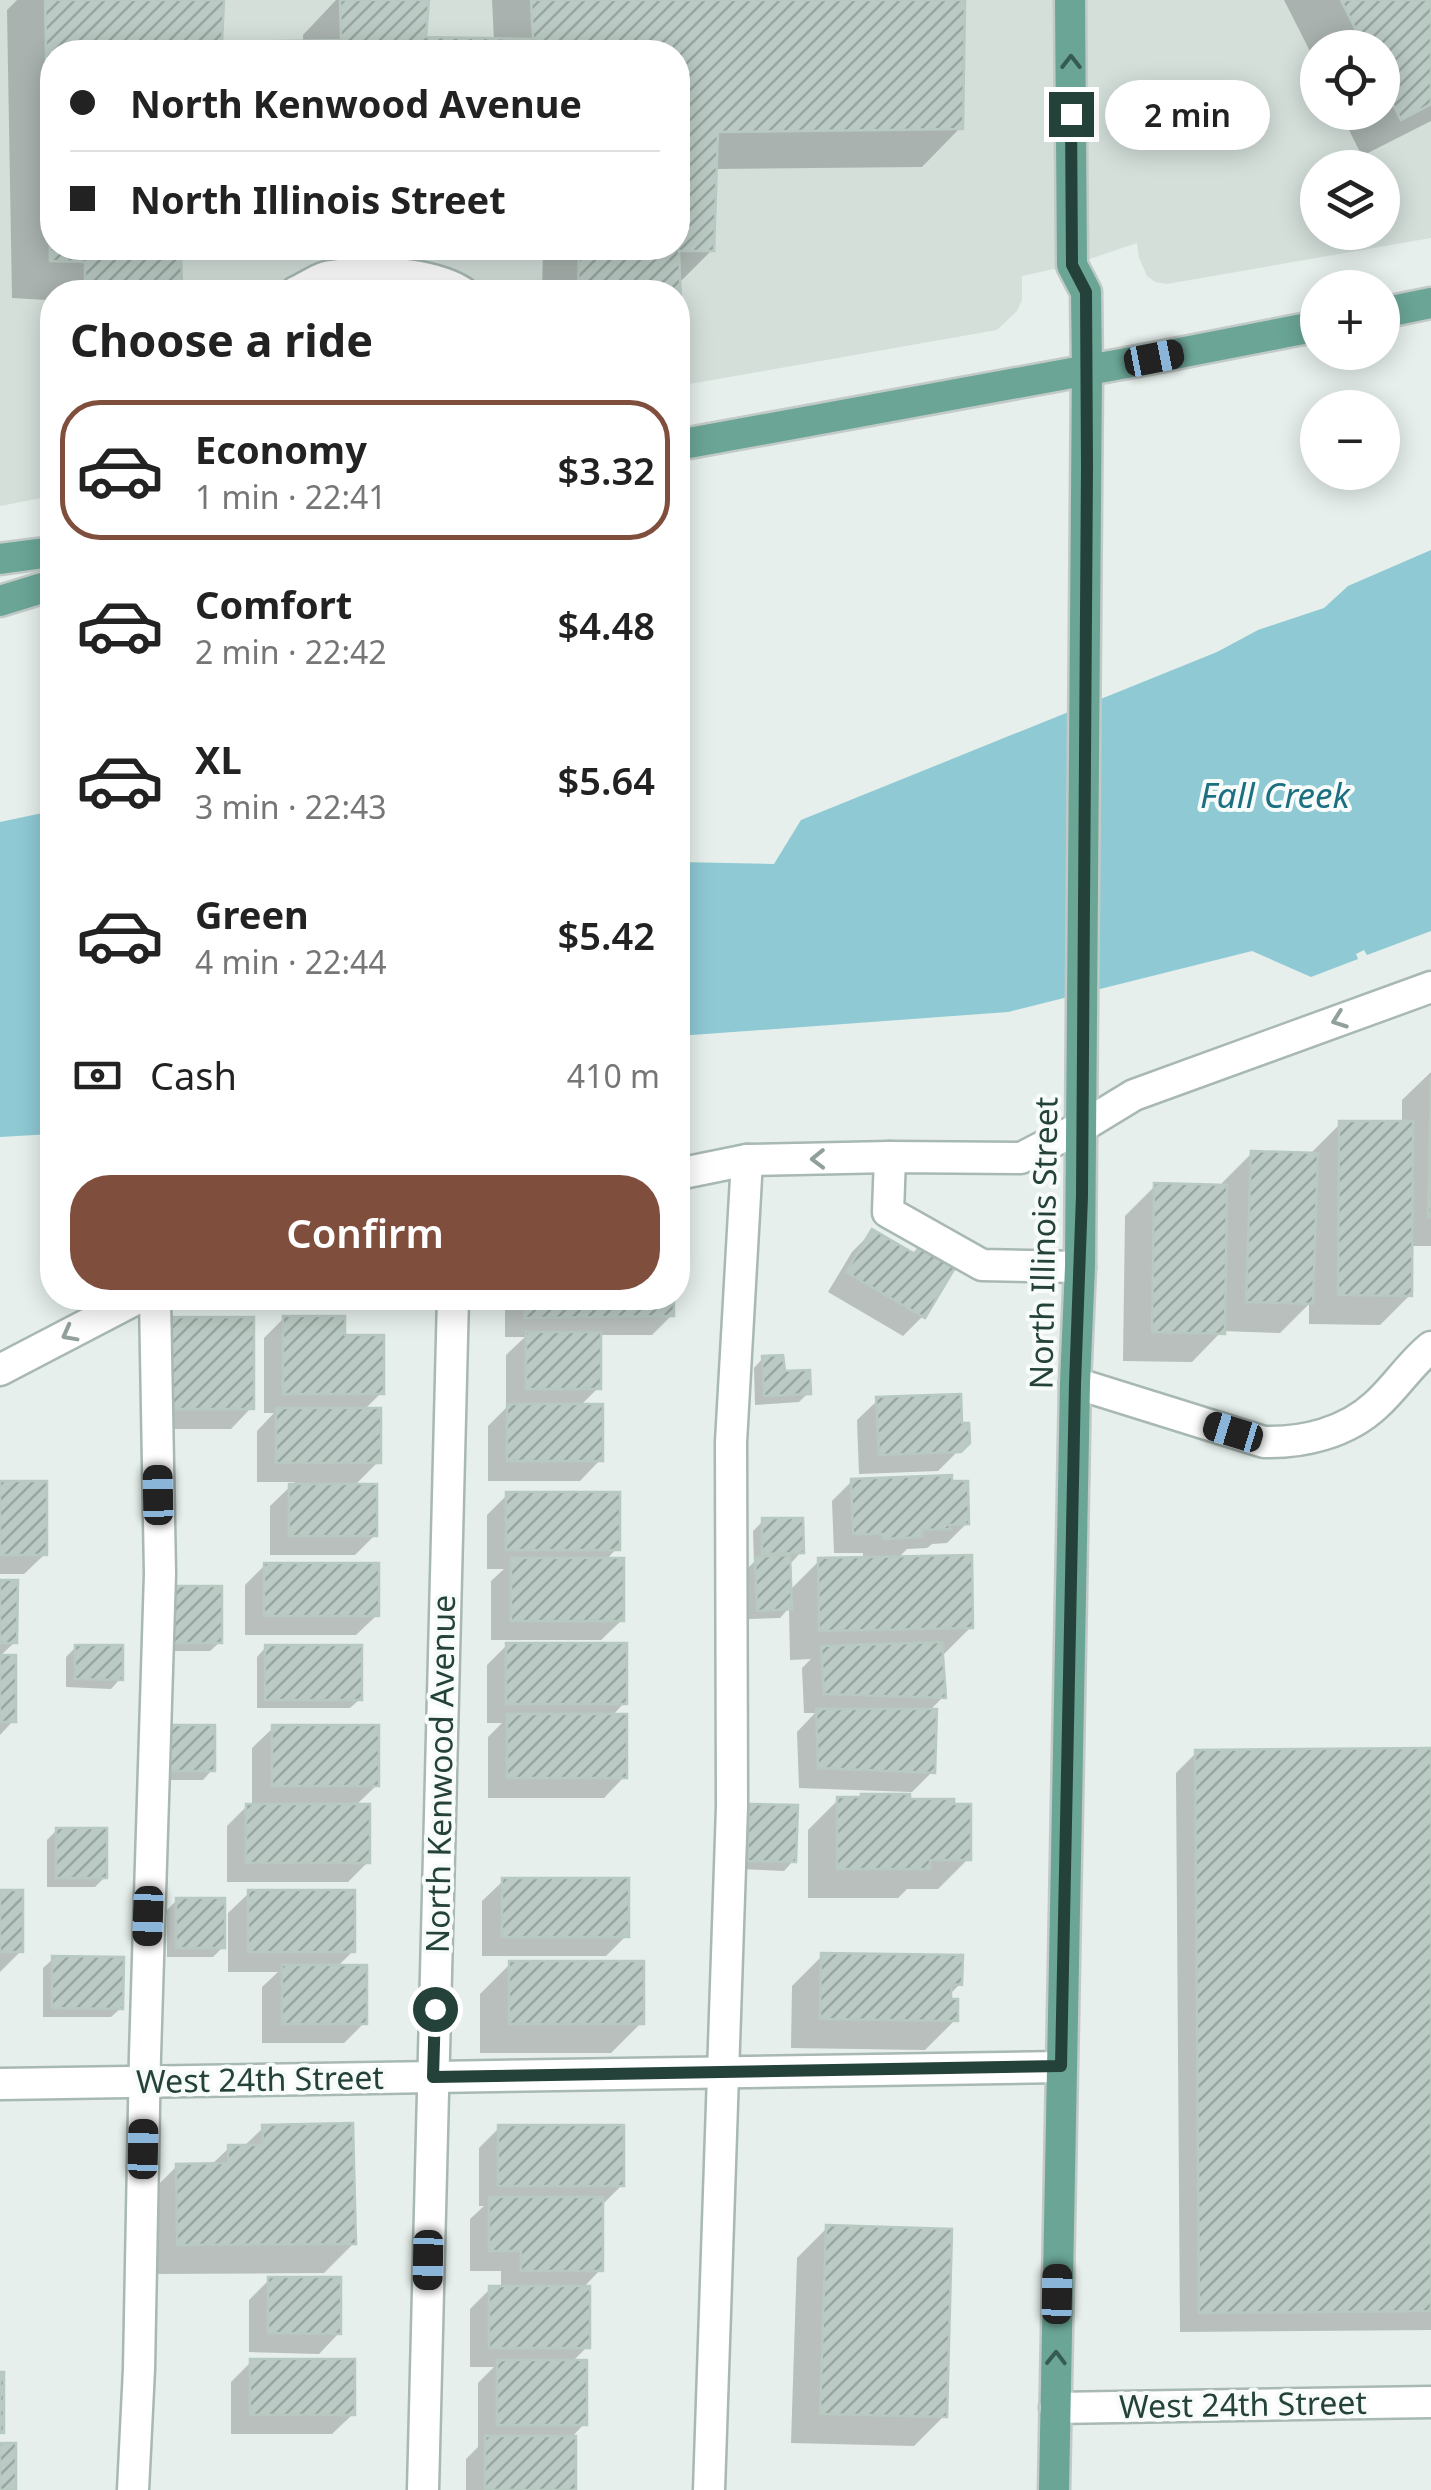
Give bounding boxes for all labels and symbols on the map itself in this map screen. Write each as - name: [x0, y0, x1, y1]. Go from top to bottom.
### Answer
- one-way arrow: [1060, 54, 1082, 70]
- callout: 2 min: [1106, 79, 1271, 149]
- route end: [1049, 92, 1094, 137]
- car: [1122, 338, 1186, 378]
- water label: Fall Creek: [1200, 771, 1352, 818]
- one-way arrow: [1332, 1008, 1349, 1029]
- street label: North Illinois Street: [1018, 1096, 1067, 1390]
- one-way arrow: [810, 1148, 826, 1169]
- one-way arrow: [61, 1322, 79, 1341]
- car: [1200, 1409, 1266, 1455]
- car: [142, 1465, 174, 1525]
- street label: North Kenwood Avenue: [415, 1594, 464, 1954]
- car: [132, 1885, 164, 1947]
- route start: [413, 1987, 458, 2032]
- street label: West 24th Street: [136, 2055, 384, 2102]
- car: [127, 2119, 159, 2179]
- car: [412, 2230, 444, 2290]
- car: [1041, 2264, 1073, 2324]
- one-way arrow: [1045, 2349, 1067, 2364]
- street label: West 24th Street: [1119, 2380, 1367, 2427]

